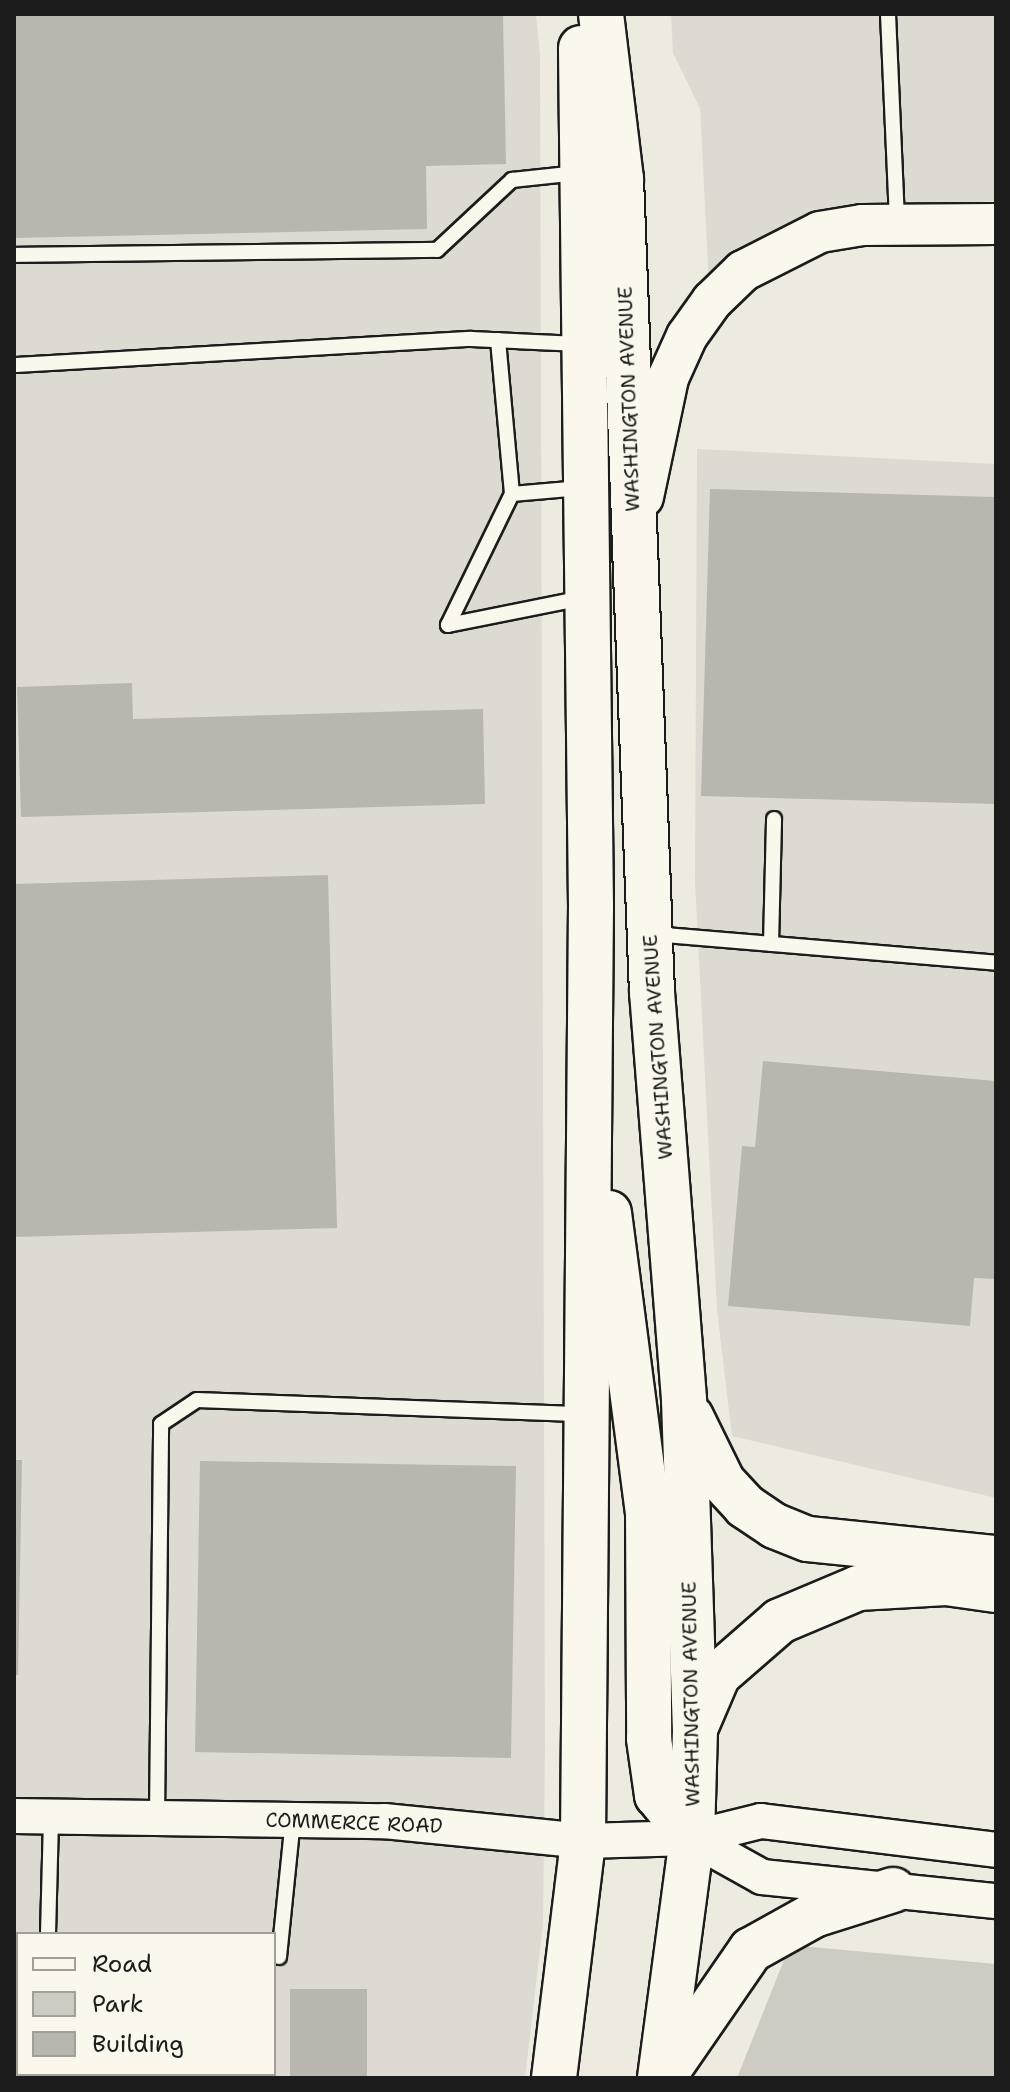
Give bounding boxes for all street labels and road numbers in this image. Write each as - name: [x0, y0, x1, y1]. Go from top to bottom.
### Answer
- street label: WASHINGTON AVENUE: [613, 286, 645, 512]
- street label: WASHINGTON AVENUE: [638, 934, 678, 1160]
- street label: WASHINGTON AVENUE: [677, 1581, 705, 1807]
- street label: COMMERCE ROAD: [265, 1808, 443, 1838]

